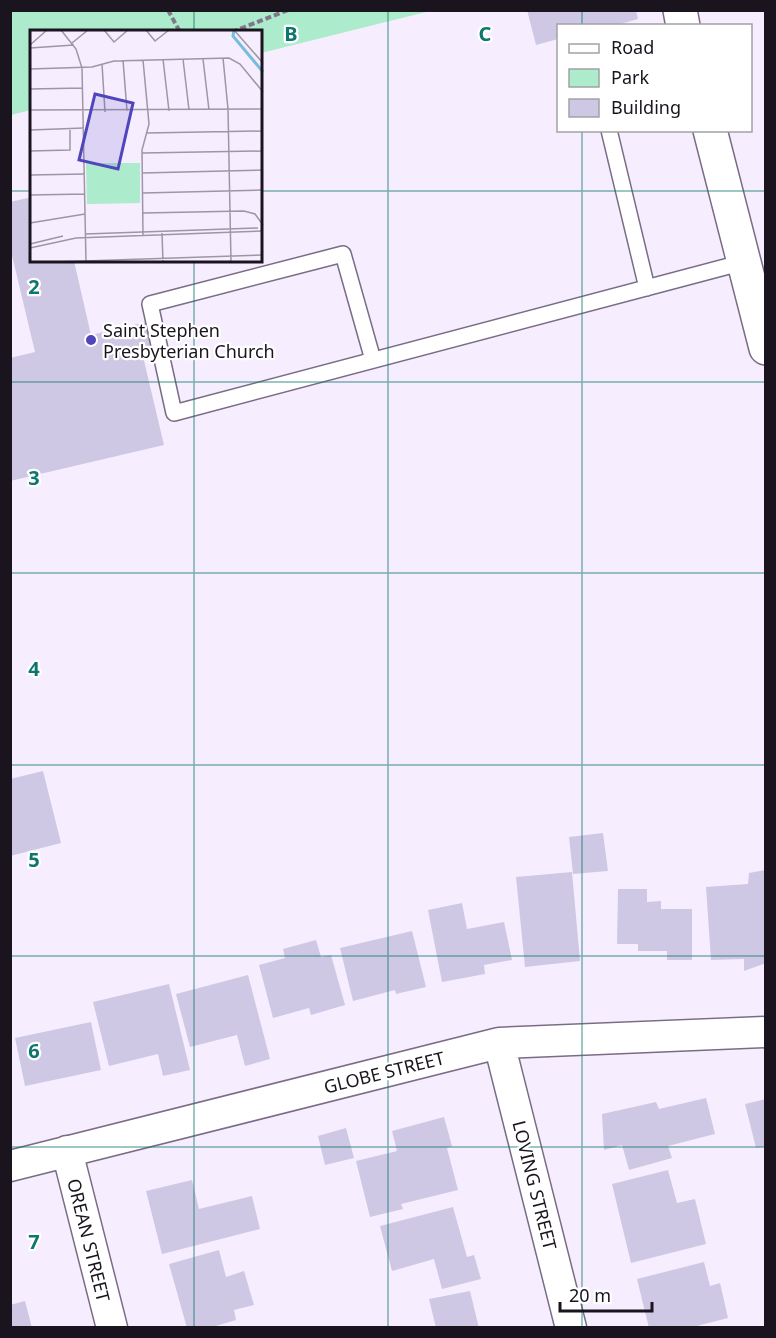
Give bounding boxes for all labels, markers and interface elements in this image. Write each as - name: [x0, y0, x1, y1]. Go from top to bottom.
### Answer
- text: B: [284, 20, 298, 47]
- text: C: [479, 20, 492, 47]
- legend: [557, 24, 752, 132]
- inset map: [30, 30, 262, 262]
- text: Road: [611, 35, 654, 59]
- text: Park: [611, 65, 649, 89]
- text: Building: [611, 95, 681, 119]
- text: 2: [28, 273, 40, 300]
- place label: Saint Stephen Presbyterian Church: [103, 318, 275, 363]
- marker: Saint Stephen Presbyterian Church: [84, 333, 98, 347]
- text: 3: [28, 464, 40, 491]
- text: 4: [28, 655, 40, 682]
- text: 5: [28, 846, 40, 873]
- text: 6: [28, 1037, 40, 1064]
- street label: GLOBE STREET: [321, 1045, 447, 1099]
- street label: LOVING STREET: [507, 1118, 563, 1252]
- street label: OREAN STREET: [62, 1176, 116, 1304]
- text: 7: [28, 1228, 40, 1255]
- scale bar: [560, 1275, 652, 1313]
- text: 20 m: [569, 1283, 611, 1307]

